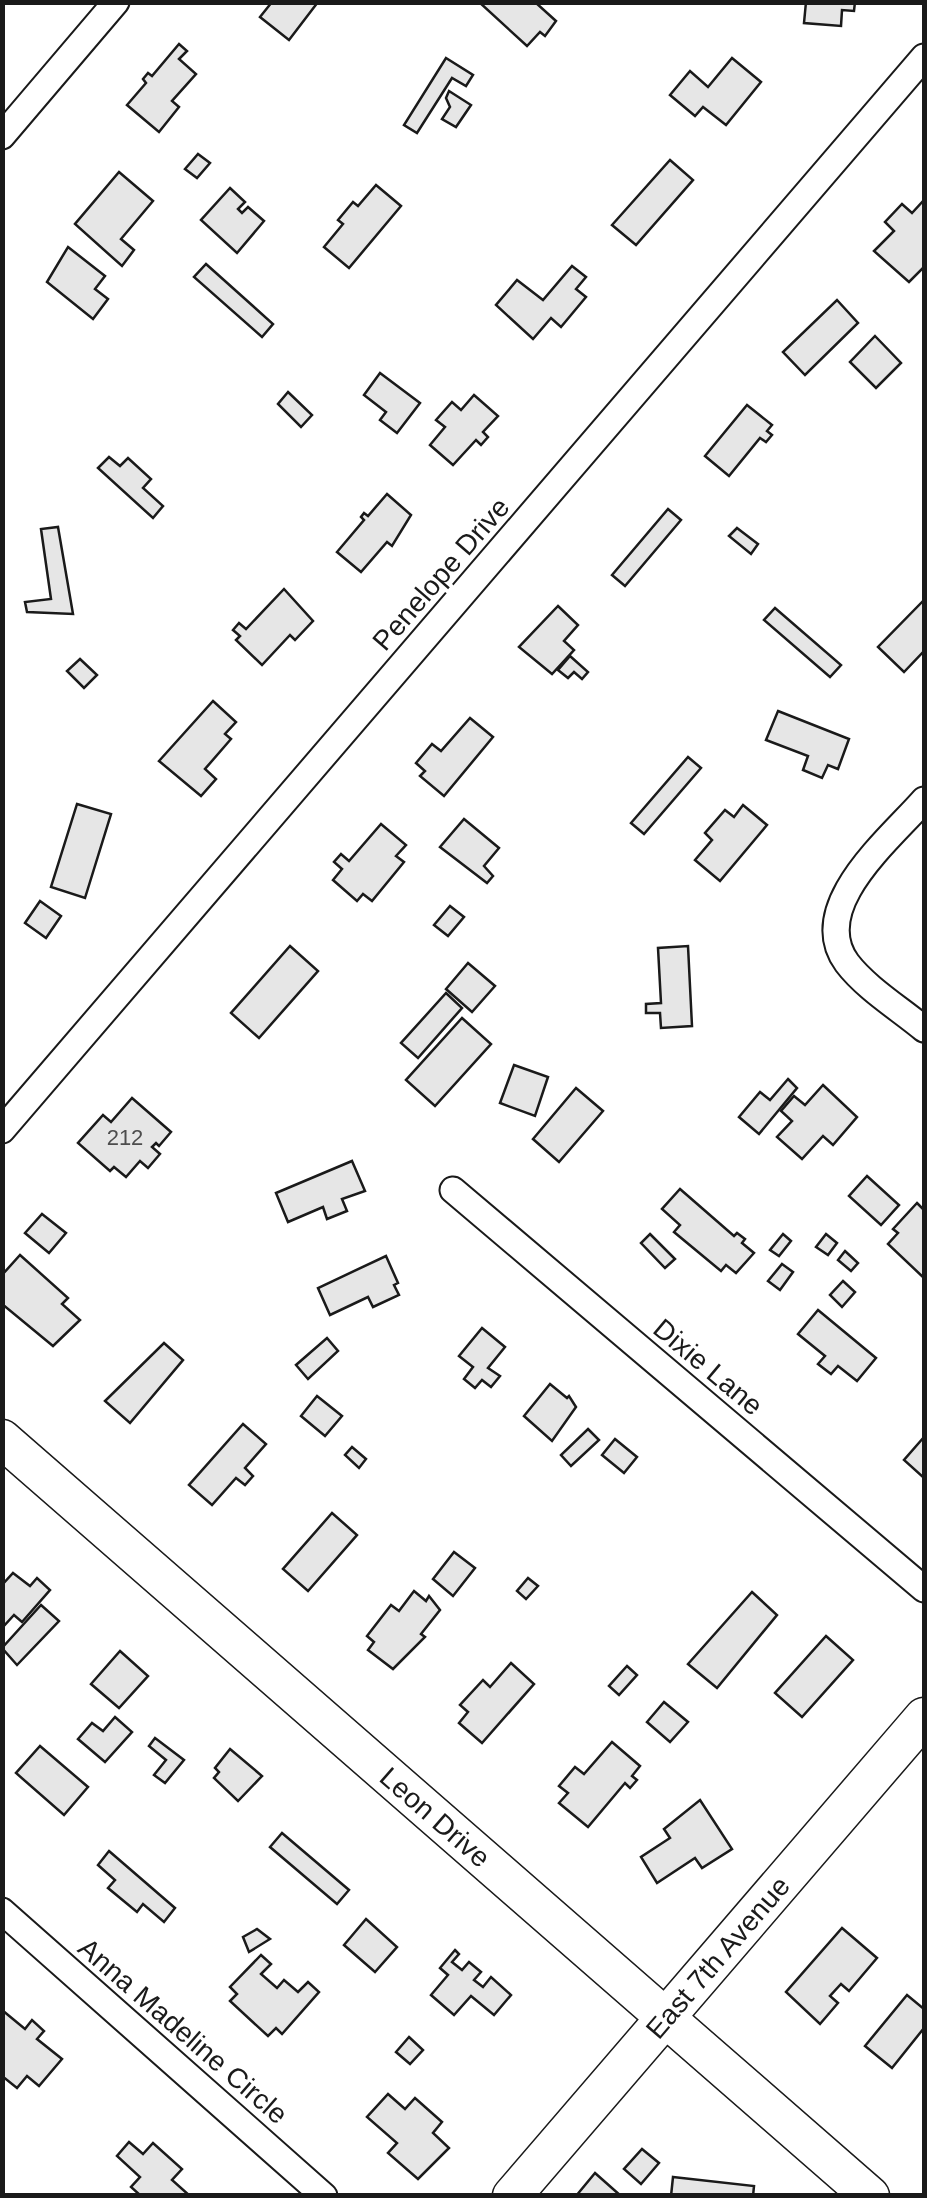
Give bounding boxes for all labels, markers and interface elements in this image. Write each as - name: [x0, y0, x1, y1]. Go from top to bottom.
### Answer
- street label: Penelope Drive: [366, 492, 516, 656]
- house number: 212: [107, 1125, 143, 1150]
- street label: Dixie Lane: [647, 1313, 769, 1421]
- street label: Leon Drive: [374, 1761, 497, 1873]
- street label: East 7th Avenue: [639, 1870, 796, 2044]
- street label: Anna Madeline Circle: [72, 1932, 294, 2130]

